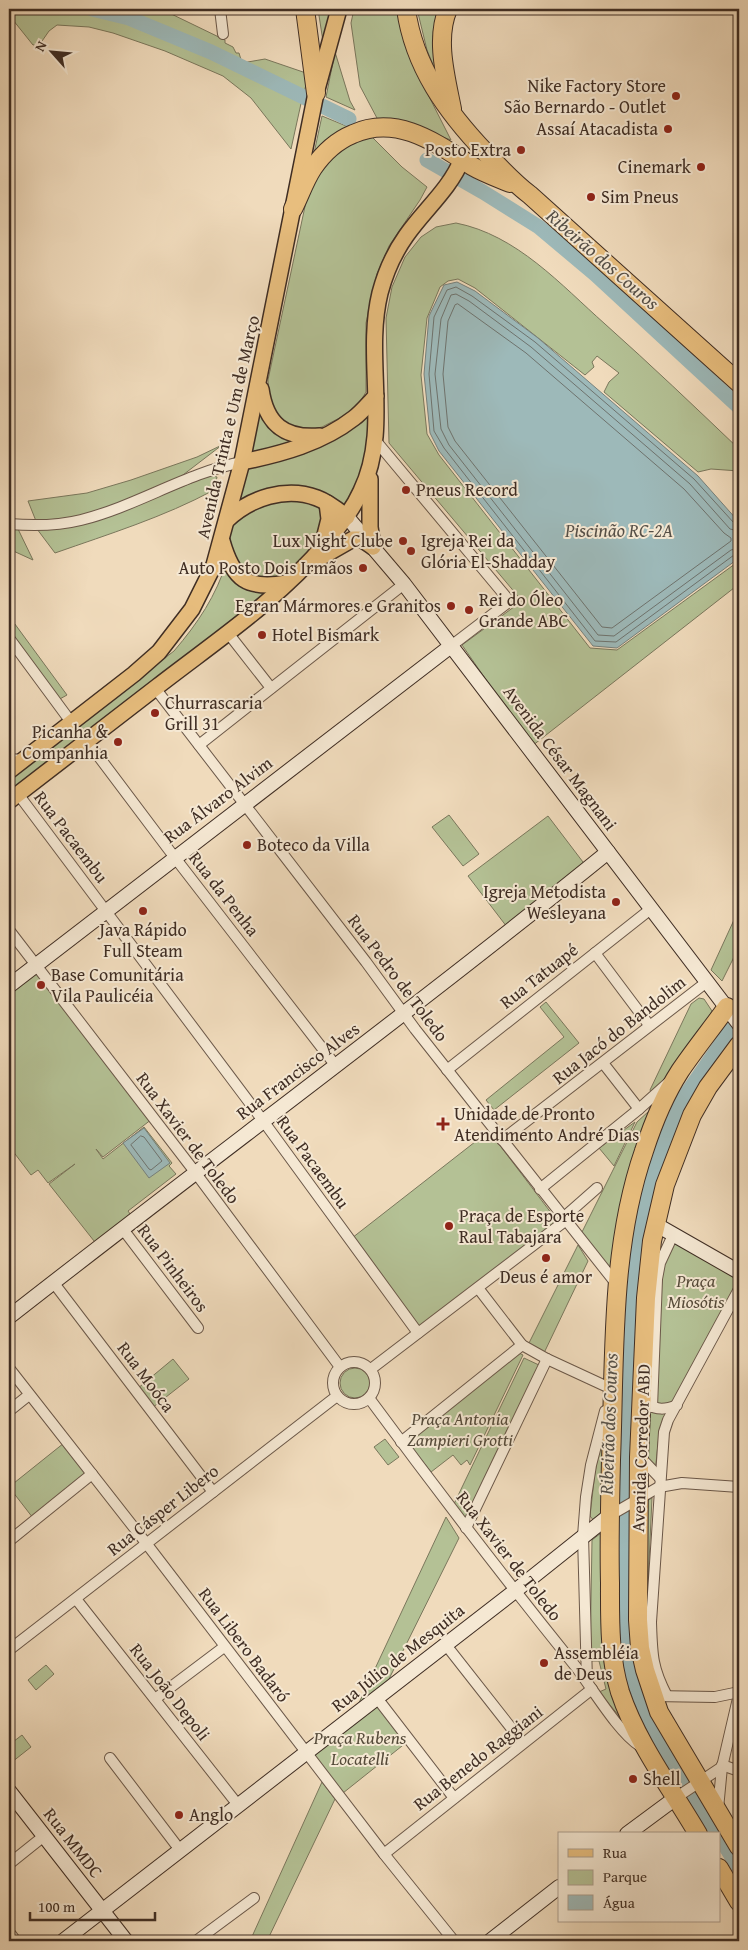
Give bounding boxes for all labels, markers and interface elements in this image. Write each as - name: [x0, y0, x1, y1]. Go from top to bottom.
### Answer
- north arrow: [28, 28, 78, 78]
- text: N: [29, 37, 52, 55]
- place label: Nike Factory Store São Bernardo - Outlet: [504, 72, 667, 120]
- marker: Nike Factory Store São Bernardo - Outlet: [670, 90, 682, 102]
- place label: Assaí Atacadista: [536, 115, 658, 142]
- marker: Assaí Atacadista: [662, 123, 674, 135]
- place label: Posto Extra: [425, 136, 511, 163]
- marker: Posto Extra: [515, 144, 527, 156]
- place label: Cinemark: [618, 153, 692, 180]
- marker: Cinemark: [695, 161, 707, 173]
- place label: Sim Pneus: [601, 183, 679, 210]
- marker: Sim Pneus: [585, 191, 597, 203]
- water label: Ribeirão dos Couros: [540, 201, 666, 316]
- street label: Avenida Trinta e Um de Março: [189, 312, 266, 541]
- place label: Pneus Record: [416, 476, 518, 503]
- marker: Pneus Record: [400, 484, 412, 496]
- water label: Piscinão RC-2A: [564, 516, 673, 544]
- place label: Lux Night Clube: [273, 527, 393, 554]
- place label: Igreja Rei da Glória El-Shadday: [421, 527, 555, 575]
- marker: Lux Night Clube: [397, 535, 409, 547]
- marker: Igreja Rei da Glória El-Shadday: [405, 545, 417, 557]
- place label: Auto Posto Dois Irmãos: [179, 554, 353, 581]
- marker: Auto Posto Dois Irmãos: [357, 562, 369, 574]
- place label: Rei do Óleo Grande ABC: [479, 586, 569, 634]
- place label: Egran Mármores e Granitos: [235, 592, 441, 619]
- marker: Egran Mármores e Granitos: [445, 600, 457, 612]
- marker: Rei do Óleo Grande ABC: [463, 604, 475, 616]
- place label: Hotel Bismark: [272, 621, 380, 648]
- marker: Hotel Bismark: [256, 629, 268, 641]
- street label: Avenida César Magnani: [497, 679, 624, 836]
- place label: Churrascaria Grill 31: [165, 689, 263, 737]
- marker: Churrascaria Grill 31: [149, 707, 161, 719]
- place label: Picanha & Companhia: [22, 718, 109, 766]
- marker: Picanha & Companhia: [112, 736, 124, 748]
- street label: Rua Álvaro Alvim: [157, 749, 278, 850]
- street label: Rua Pacaembu: [28, 785, 115, 889]
- place label: Boteco da Villa: [257, 831, 370, 858]
- marker: Boteco da Villa: [241, 839, 253, 851]
- street label: Rua da Penha: [183, 845, 267, 942]
- place label: Igreja Metodista Wesleyana: [483, 878, 606, 926]
- marker: Igreja Metodista Wesleyana: [610, 896, 622, 908]
- marker: Java Rápido Full Steam: [137, 905, 149, 917]
- street label: Rua Pedro de Toledo: [341, 908, 455, 1047]
- place label: Java Rápido Full Steam: [97, 916, 187, 964]
- street label: Rua Tatuapé: [494, 936, 584, 1015]
- place label: Base Comunitária Vila Paulicéia: [51, 961, 184, 1009]
- street label: Rua Jacó do Bandolim: [546, 969, 691, 1090]
- marker: Base Comunitária Vila Paulicéia: [35, 979, 47, 991]
- street label: Rua Francisco Alves: [230, 1015, 365, 1126]
- street label: Rua Xavier de Toledo: [130, 1066, 247, 1209]
- place label: Unidade de Pronto Atendimento André Dias: [454, 1100, 639, 1148]
- street label: Rua Pacaembu: [270, 1109, 357, 1214]
- marker: Unidade de Pronto Atendimento André Dias: [436, 1117, 450, 1131]
- place label: Praça de Esporte Raul Tabajara: [459, 1202, 584, 1250]
- street label: Rua Pinheiros: [131, 1218, 216, 1318]
- marker: Praça de Esporte Raul Tabajara: [443, 1220, 455, 1232]
- marker: Deus é amor: [540, 1252, 552, 1264]
- place label: Deus é amor: [500, 1263, 593, 1290]
- park label: Praça Miosótis: [668, 1267, 725, 1315]
- street label: Rua Moóca: [111, 1336, 182, 1418]
- water label: Ribeirão dos Couros: [592, 1353, 624, 1496]
- street label: Avenida Corredor ABD: [624, 1363, 657, 1533]
- park label: Praça Antonia Zampieri Grotti: [407, 1405, 513, 1453]
- street label: Rua Cásper Libero: [101, 1457, 224, 1562]
- street label: Rua Xavier de Toledo: [450, 1485, 569, 1627]
- street label: Rua Libero Badaró: [192, 1582, 297, 1708]
- street label: Rua Júlio de Mesquita: [325, 1597, 471, 1718]
- street label: Rua João Depoli: [124, 1637, 217, 1746]
- place label: Assembléia de Deus: [554, 1639, 639, 1687]
- marker: Assembléia de Deus: [538, 1657, 550, 1669]
- street label: Rua Benedo Raggiani: [407, 1698, 548, 1817]
- park label: Praça Rubens Locatelli: [313, 1724, 407, 1772]
- place label: Shell: [643, 1765, 680, 1792]
- marker: Shell: [627, 1773, 639, 1785]
- place label: Anglo: [189, 1801, 233, 1828]
- street label: Rua MMDC: [37, 1802, 110, 1884]
- marker: Anglo: [173, 1809, 185, 1821]
- legend: [558, 1832, 720, 1922]
- text: Rua: [603, 1842, 627, 1863]
- text: Parque: [603, 1866, 647, 1887]
- scale bar: [30, 1890, 155, 1922]
- text: Água: [603, 1892, 635, 1913]
- text: 100 m: [38, 1896, 76, 1917]

